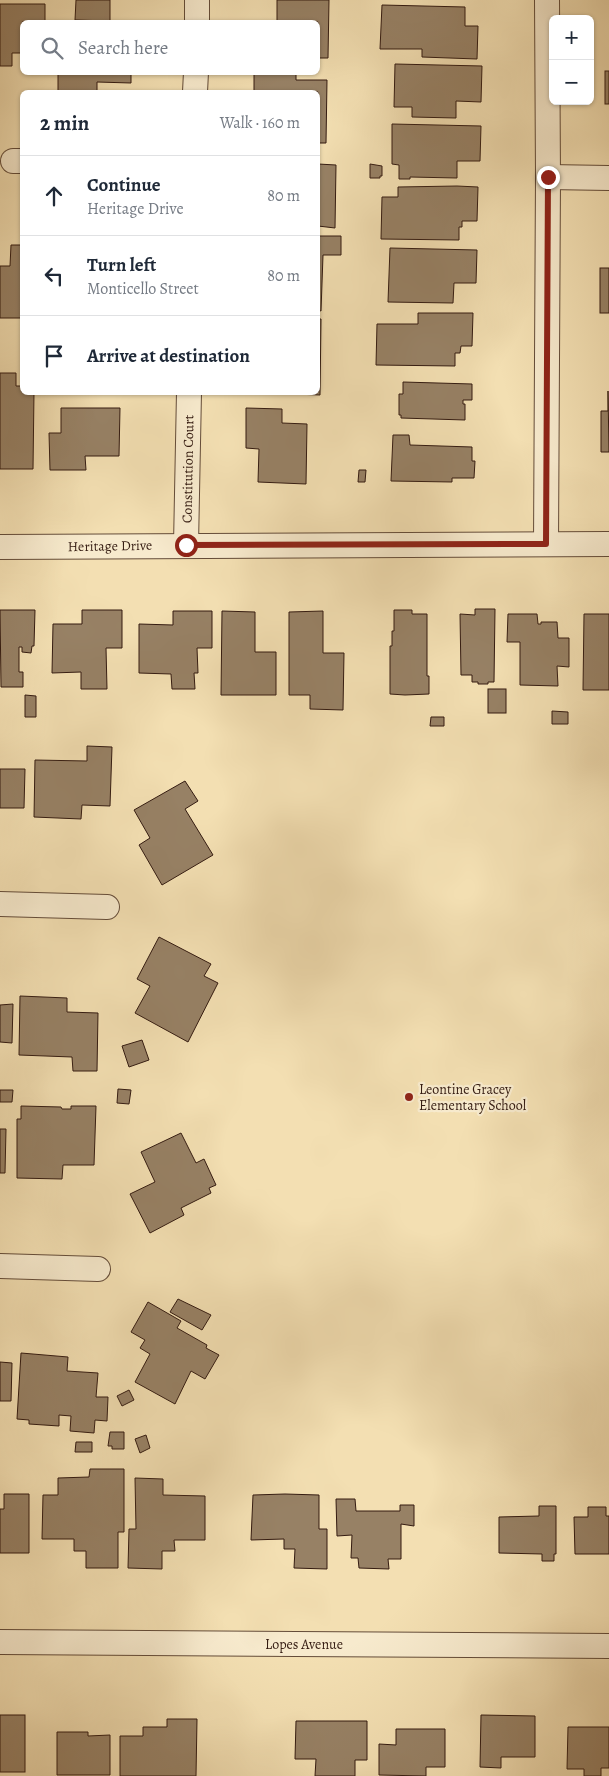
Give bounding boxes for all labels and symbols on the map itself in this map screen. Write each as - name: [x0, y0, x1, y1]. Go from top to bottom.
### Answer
- route end: [537, 166, 560, 189]
- street label: Constitution Court: [178, 414, 198, 523]
- route start: [175, 534, 198, 557]
- street label: Heritage Drive: [68, 536, 152, 556]
- place label: Leontine Gracey Elementary School: [419, 1080, 527, 1115]
- marker: Leontine Gracey Elementary School: [403, 1091, 415, 1103]
- street label: Lopes Avenue: [265, 1635, 343, 1654]

